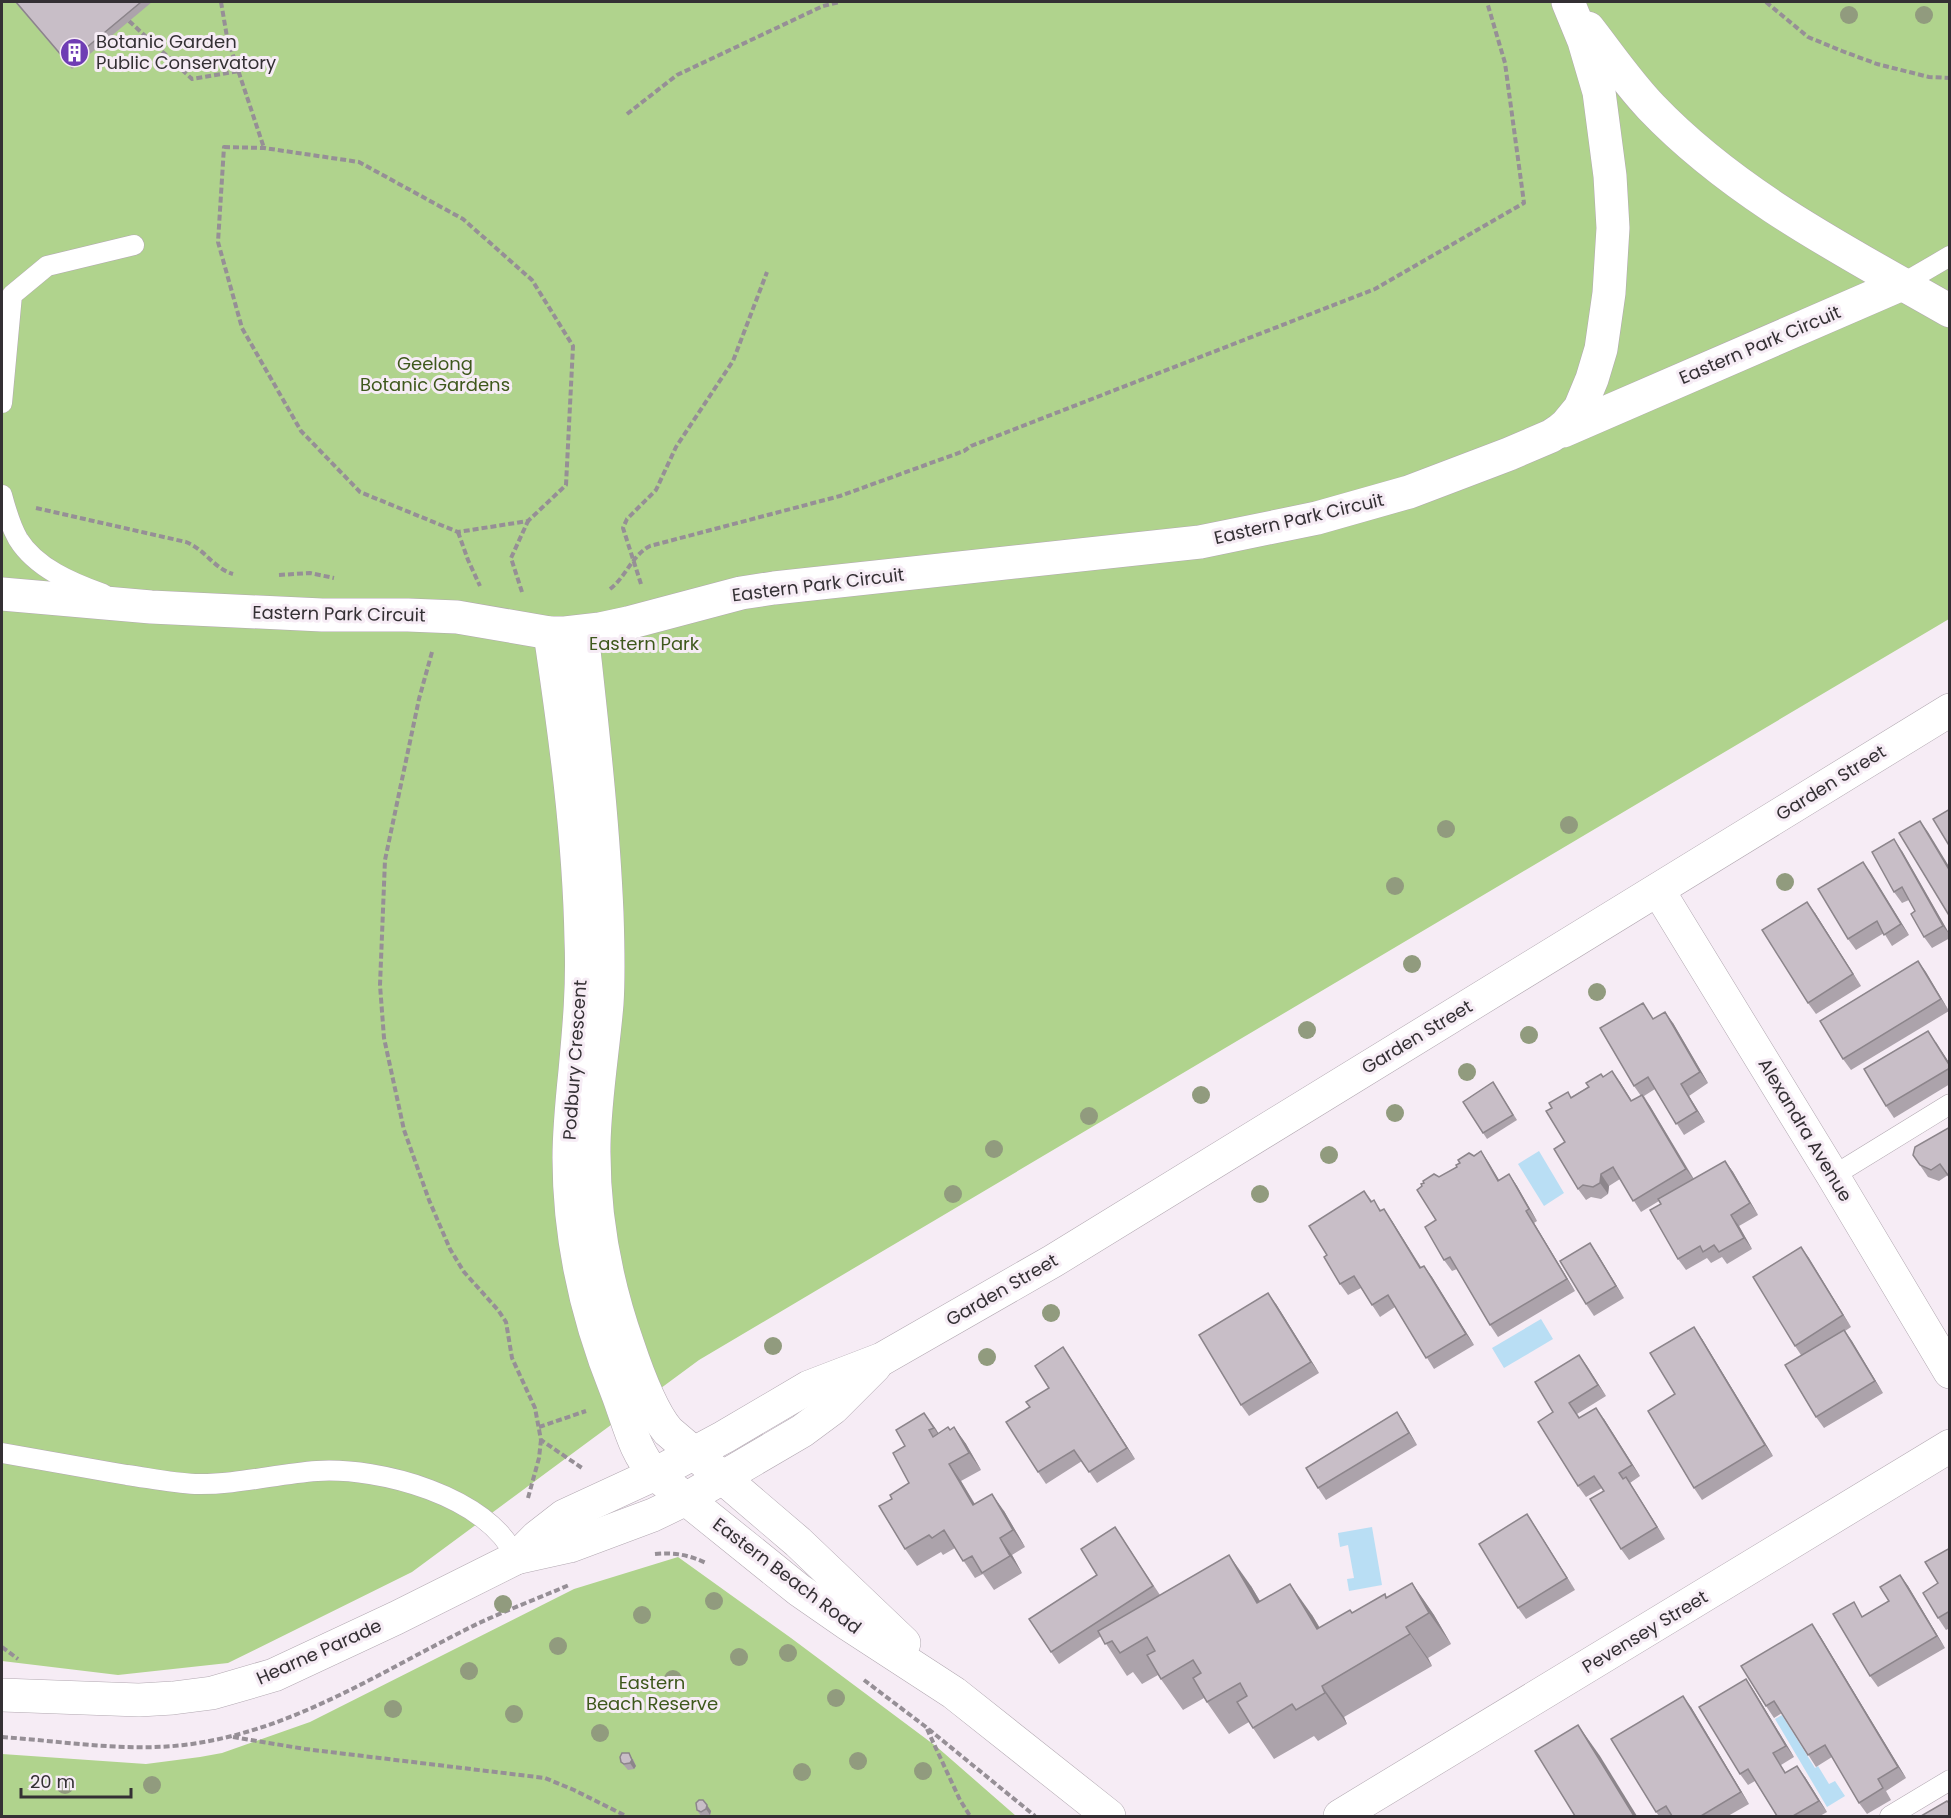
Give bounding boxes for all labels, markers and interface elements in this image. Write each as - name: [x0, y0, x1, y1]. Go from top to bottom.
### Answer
- place label: Botanic Garden Public Conservatory: [96, 29, 276, 75]
- building icon: Botanic Garden Public Conservatory: [59, 36, 91, 68]
- street label: Eastern Park Circuit: [1675, 299, 1844, 390]
- park label: Geelong Botanic Gardens: [360, 351, 510, 397]
- street label: Eastern Park Circuit: [1212, 487, 1386, 550]
- street label: Eastern Park Circuit: [730, 562, 906, 607]
- street label: Eastern Park Circuit: [252, 599, 426, 628]
- park label: Eastern Park: [589, 631, 700, 656]
- street label: Garden Street: [1771, 739, 1890, 826]
- street label: Podbury Crescent: [556, 979, 593, 1141]
- street label: Garden Street: [1357, 994, 1477, 1080]
- street label: Alexandra Avenue: [1753, 1053, 1858, 1206]
- street label: Garden Street: [941, 1247, 1062, 1332]
- street label: Eastern Beach Road: [708, 1511, 867, 1640]
- street label: Pevensey Street: [1577, 1584, 1712, 1679]
- street label: Hearne Parade: [252, 1613, 385, 1690]
- park label: Eastern Beach Reserve: [586, 1670, 718, 1716]
- scale bar: [21, 1761, 130, 1799]
- text: 20 m: [30, 1769, 75, 1794]

